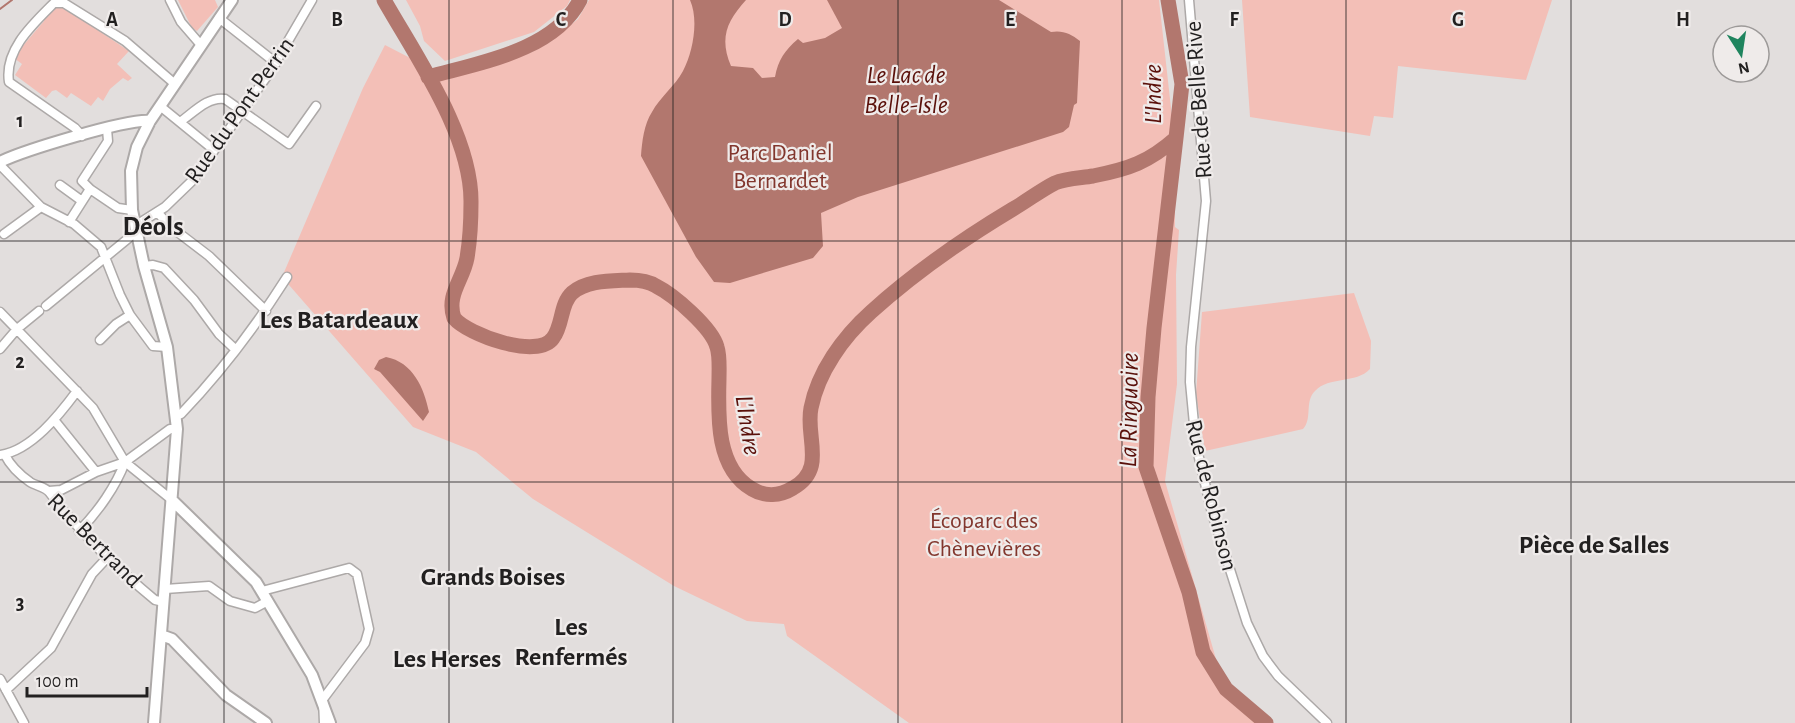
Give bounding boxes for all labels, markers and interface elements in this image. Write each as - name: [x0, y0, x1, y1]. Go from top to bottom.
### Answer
- text: A: [106, 10, 118, 30]
- text: B: [331, 10, 343, 30]
- text: C: [556, 10, 567, 30]
- text: D: [778, 10, 792, 30]
- text: E: [1005, 10, 1015, 30]
- text: F: [1229, 10, 1239, 30]
- text: G: [1452, 10, 1464, 30]
- text: H: [1676, 10, 1690, 30]
- street label: Rue de Belle Rive: [1182, 20, 1216, 180]
- north arrow: [1711, 24, 1771, 84]
- street label: Rue du Pont Perrin: [181, 33, 299, 188]
- text: N: [1737, 59, 1751, 77]
- water label: Le Lac de Belle-Isle: [864, 62, 948, 118]
- water label: L'Indre: [1140, 64, 1166, 124]
- text: 1: [16, 111, 24, 131]
- park label: Parc Daniel Bernardet: [727, 141, 833, 193]
- district label: Déols: [122, 213, 184, 240]
- district label: Les Batardeaux: [259, 307, 419, 333]
- text: 2: [15, 352, 25, 372]
- water label: La Ringuoire: [1115, 352, 1143, 468]
- water label: L'Indre: [730, 393, 766, 457]
- street label: Rue de Robinson: [1181, 417, 1241, 573]
- street label: Rue Bertrand: [43, 489, 146, 592]
- park label: Écoparc des Chènevières: [927, 507, 1041, 561]
- district label: Pièce de Salles: [1519, 532, 1669, 558]
- district label: Grands Boises: [421, 564, 565, 590]
- text: 3: [16, 593, 24, 613]
- district label: Les Renfermés: [514, 614, 628, 670]
- district label: Les Herses: [393, 646, 501, 672]
- scale bar: [27, 660, 147, 698]
- text: 100 m: [36, 673, 79, 691]

